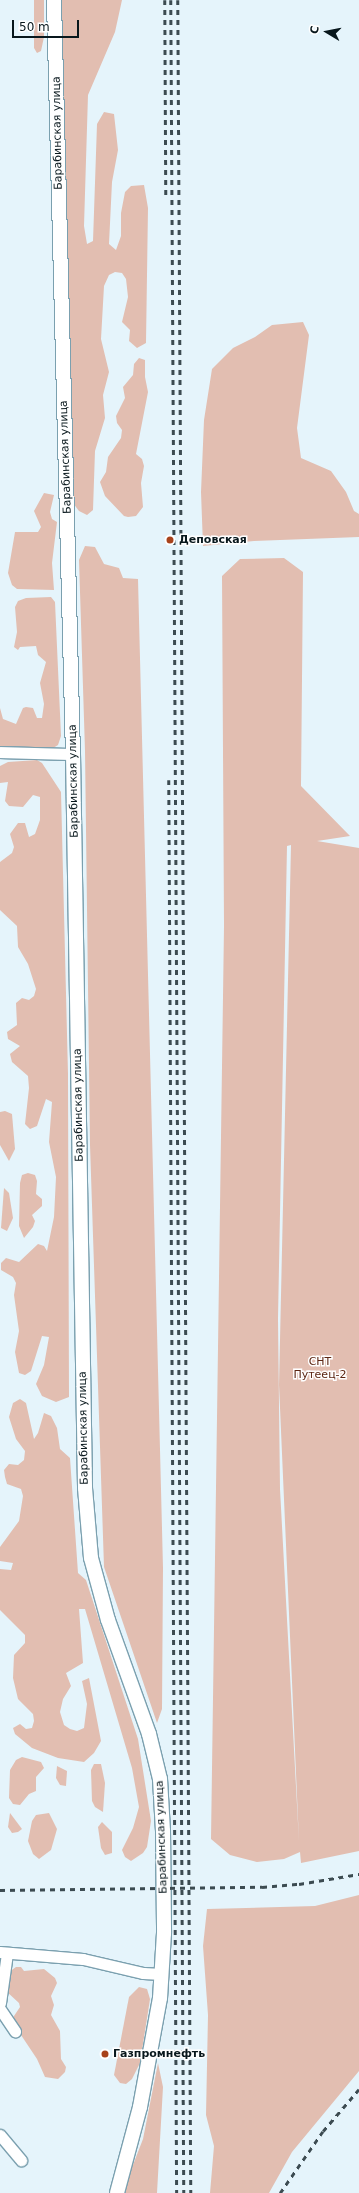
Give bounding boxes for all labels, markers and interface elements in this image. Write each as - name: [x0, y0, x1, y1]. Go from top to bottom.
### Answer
- scale bar: [14, 12, 81, 38]
- north arrow: [307, 12, 347, 52]
- text: 50 m: [19, 20, 50, 34]
- text: С: [308, 25, 322, 35]
- street label: Барабинская улица: [50, 76, 66, 190]
- street label: Барабинская улица: [57, 400, 75, 514]
- place label: Деповская: [179, 533, 247, 547]
- marker: Деповская: [164, 534, 176, 546]
- street label: Барабинская улица: [66, 724, 82, 838]
- street label: Барабинская улица: [71, 1048, 87, 1162]
- park label: СНТ Путеец-2: [293, 1356, 347, 1382]
- street label: Барабинская улица: [76, 1371, 92, 1485]
- street label: Барабинская улица: [153, 1780, 171, 1894]
- place label: Газпромнефть: [113, 2047, 205, 2061]
- marker: Газпромнефть: [100, 2049, 110, 2059]

